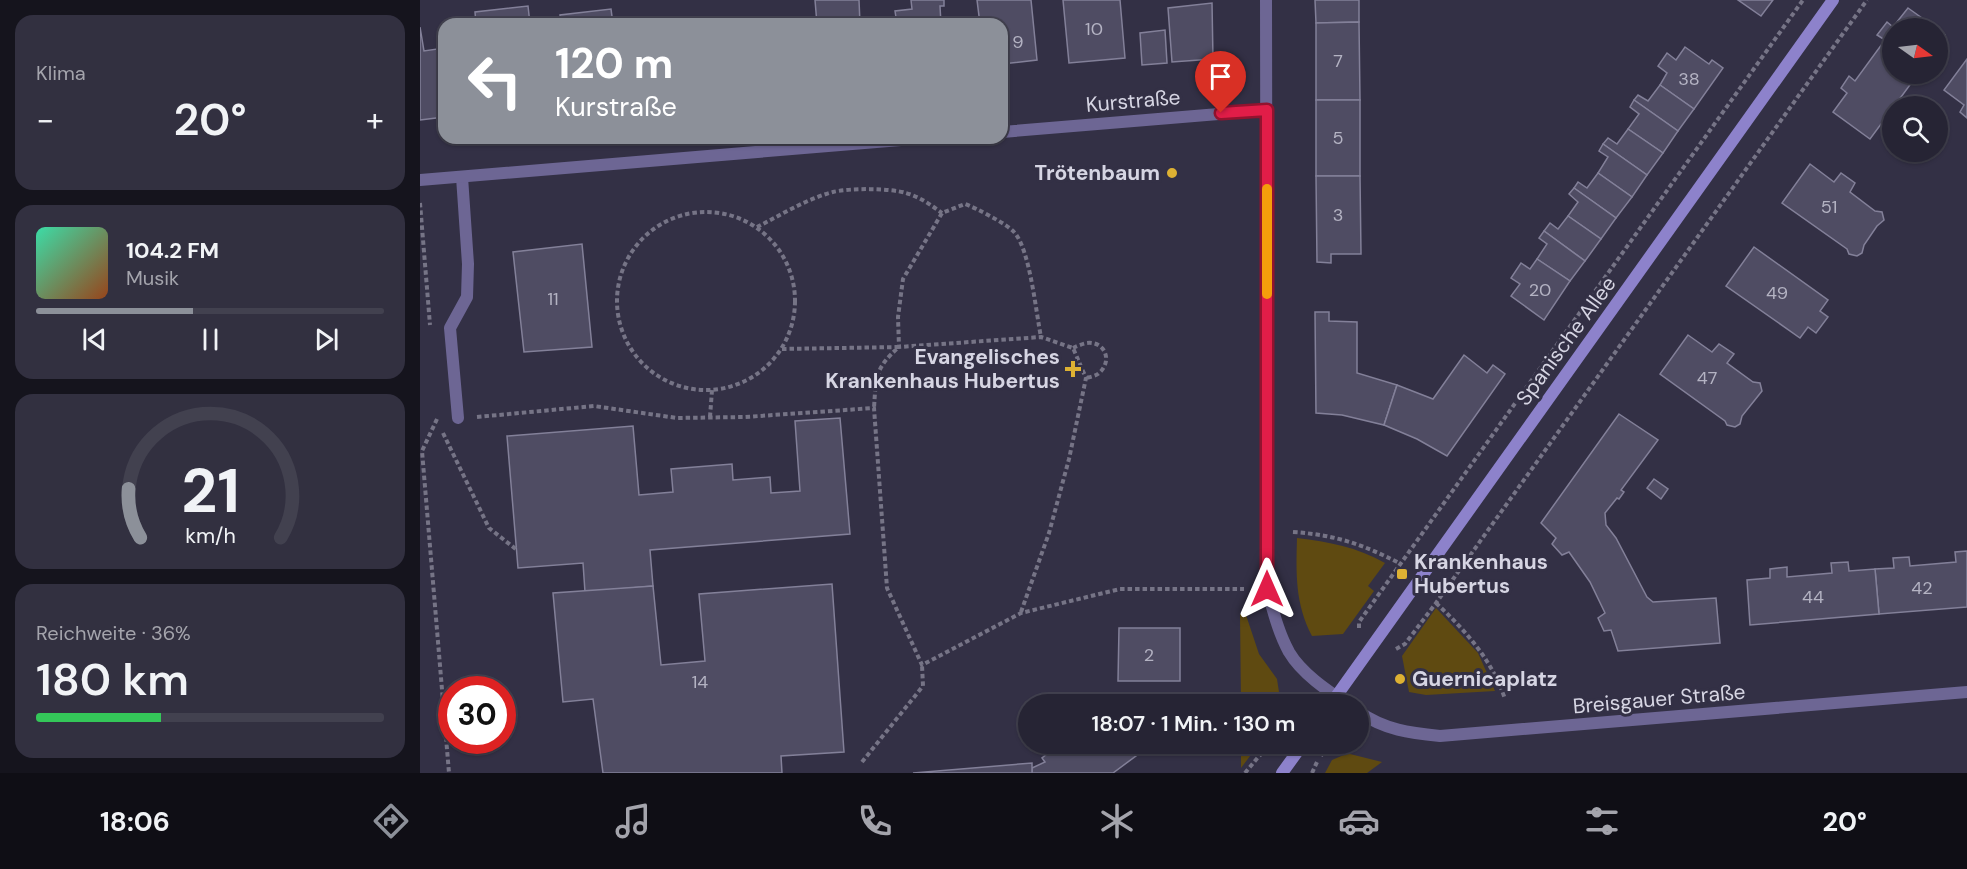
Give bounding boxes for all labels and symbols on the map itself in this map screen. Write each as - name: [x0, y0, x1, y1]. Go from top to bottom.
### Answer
- house number: 10: [1085, 17, 1103, 41]
- north arrow: [1882, 18, 1948, 84]
- house number: 9: [1012, 30, 1024, 54]
- house number: 7: [1333, 49, 1343, 73]
- pin: [1195, 51, 1246, 113]
- house number: 38: [1678, 67, 1700, 91]
- street label: Kurstraße: [1085, 83, 1181, 119]
- house number: 5: [1333, 126, 1343, 150]
- place label: Trötenbaum: [1034, 159, 1160, 187]
- marker: Trötenbaum: [1165, 166, 1179, 180]
- house number: 51: [1821, 195, 1837, 219]
- house number: 3: [1333, 203, 1343, 227]
- street label: Spanische Allee: [1510, 271, 1622, 411]
- house number: 20: [1529, 278, 1551, 302]
- house number: 49: [1766, 281, 1788, 305]
- house number: 11: [547, 287, 559, 311]
- place label: Evangelisches Krankenhaus Hubertus: [825, 343, 1060, 395]
- marker: Evangelisches Krankenhaus Hubertus: [1064, 360, 1082, 378]
- house number: 47: [1697, 366, 1717, 390]
- place label: Krankenhaus Hubertus: [1414, 548, 1548, 600]
- position arrow: [1235, 557, 1299, 621]
- marker: Krankenhaus Hubertus: [1395, 567, 1409, 581]
- house number: 42: [1911, 576, 1933, 600]
- house number: 44: [1802, 585, 1824, 609]
- house number: 2: [1144, 643, 1154, 667]
- place label: Guernicaplatz: [1412, 665, 1557, 693]
- house number: 14: [692, 670, 708, 694]
- marker: Guernicaplatz: [1393, 672, 1407, 686]
- speed limit sign: 30: [438, 676, 516, 754]
- street label: Breisgauer Straße: [1572, 678, 1747, 720]

